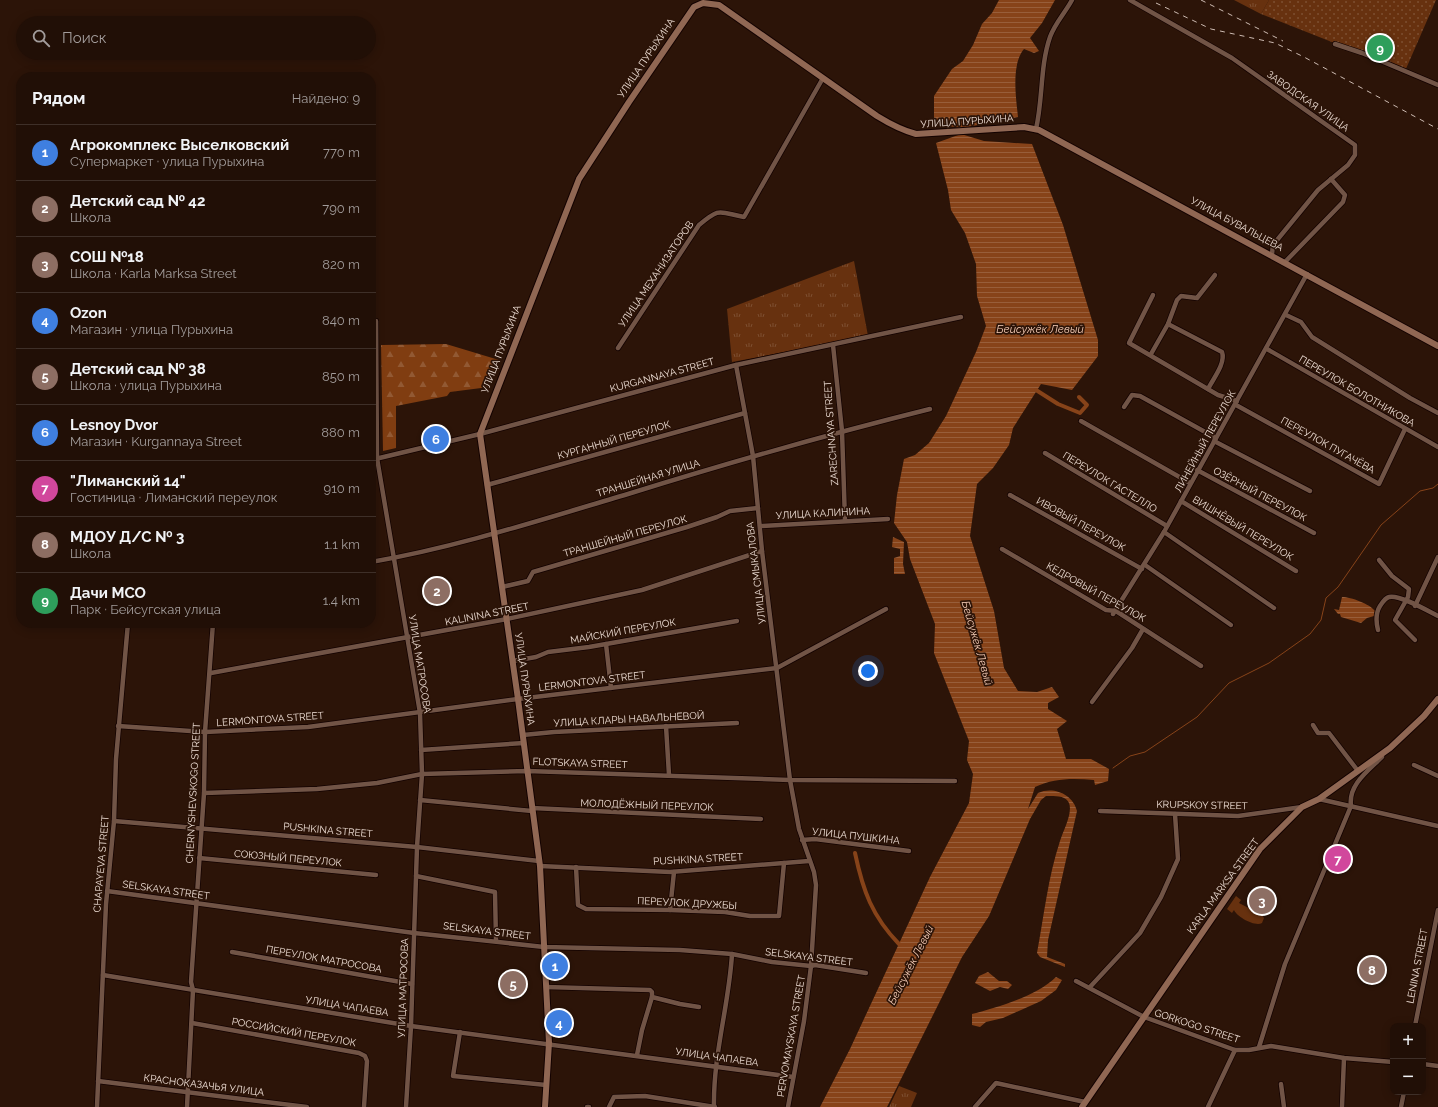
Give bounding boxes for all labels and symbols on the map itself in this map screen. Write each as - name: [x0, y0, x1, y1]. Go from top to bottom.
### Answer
- street label: УЛИЦА ПУРЫХИНА: [615, 16, 677, 100]
- pin: 9: [1367, 33, 1393, 63]
- street label: ЗАВОДСКАЯ УЛИЦА: [1265, 68, 1351, 134]
- street label: УЛИЦА ПУРЫХИНА: [920, 112, 1014, 130]
- street label: УЛИЦА БУВАЛЬЦЕВА: [1189, 195, 1285, 253]
- street label: УЛИЦА МЕХАНИЗАТОРОВ: [616, 219, 696, 329]
- street label: УЛИЦА ПУРЫХИНА: [479, 303, 523, 395]
- water label: Бейсужёк Левый: [996, 323, 1084, 336]
- street label: ПЕРЕУЛОК БОЛОТНИКОВА: [1297, 353, 1417, 429]
- street label: KURGANNAYA STREET: [609, 356, 715, 394]
- street label: ZARECHNAYA STREET: [822, 380, 840, 486]
- street label: ЛИНЕЙНЫЙ ПЕРЕУЛОК: [1172, 388, 1238, 494]
- street label: ПЕРЕУЛОК ПУГАЧЁВА: [1279, 415, 1377, 476]
- street label: КУРГАННЫЙ ПЕРЕУЛОК: [556, 418, 672, 461]
- pin: 6: [423, 424, 449, 454]
- street label: ПЕРЕУЛОК ГАСТЕЛЛО: [1061, 449, 1160, 515]
- street label: ТРАНШЕЙНАЯ УЛИЦА: [595, 457, 701, 499]
- street label: ОЗЁРНЫЙ ПЕРЕУЛОК: [1211, 465, 1309, 524]
- street label: ВИШНЁВЫЙ ПЕРЕУЛОК: [1191, 494, 1296, 563]
- street label: ИВОВЫЙ ПЕРЕУЛОК: [1035, 495, 1128, 553]
- street label: УЛИЦА КАЛИНИНА: [776, 505, 871, 521]
- street label: ТРАНШЕЙНЫЙ ПЕРЕУЛОК: [562, 513, 689, 559]
- street label: УЛИЦА СМЫКАЛОВА: [744, 521, 768, 625]
- street label: КЕДРОВЫЙ ПЕРЕУЛОК: [1044, 560, 1148, 624]
- pin: 2: [424, 576, 450, 606]
- water label: Бейсужёк Левый: [959, 599, 995, 687]
- street label: KALININA STREET: [444, 600, 530, 628]
- street label: УЛИЦА МАТРОСОВА: [407, 614, 433, 714]
- street label: МАЙСКИЙ ПЕРЕУЛОК: [569, 616, 677, 646]
- street label: УЛИЦА ПУРЫХИНА: [513, 632, 537, 726]
- your location: [858, 661, 878, 681]
- street label: LERMONTOVA STREET: [538, 669, 646, 693]
- street label: LERMONTOVA STREET: [216, 710, 324, 728]
- street label: УЛИЦА КЛАРЫ НАВАЛЬНЕВОЙ: [553, 710, 705, 728]
- street label: CHERNYSHEVSKOGO STREET: [184, 722, 202, 864]
- street label: FLOTSKAYA STREET: [532, 756, 628, 770]
- street label: МОЛОДЁЖНЫЙ ПЕРЕУЛОК: [580, 797, 714, 813]
- street label: KRUPSKOY STREET: [1156, 799, 1248, 811]
- street label: CHAPAYEVA STREET: [91, 815, 111, 913]
- street label: PUSHKINA STREET: [283, 821, 373, 839]
- street label: УЛИЦА ПУШКИНА: [812, 826, 901, 846]
- street label: KARLA MARKSA STREET: [1185, 836, 1261, 936]
- pin: 7: [1325, 844, 1351, 874]
- street label: СОЮЗНЫЙ ПЕРЕУЛОК: [234, 848, 343, 868]
- street label: PUSHKINA STREET: [653, 851, 743, 867]
- street label: SELSKAYA STREET: [122, 878, 210, 902]
- pin: 3: [1249, 886, 1275, 916]
- street label: ПЕРЕУЛОК ДРУЖБЫ: [637, 895, 737, 911]
- street label: SELSKAYA STREET: [443, 920, 531, 942]
- water label: Бейсужёк Левый: [885, 923, 937, 1007]
- street label: LENINA STREET: [1404, 928, 1430, 1004]
- street label: УЛИЦА МАТРОСОВА: [396, 938, 410, 1038]
- street label: ПЕРЕУЛОК МАТРОСОВА: [265, 943, 383, 975]
- street label: SELSKAYA STREET: [765, 946, 853, 968]
- pin: 1: [542, 951, 568, 981]
- pin: 8: [1359, 955, 1385, 985]
- pin: 5: [500, 969, 526, 999]
- street label: PERVOMAYSKAYA STREET: [775, 974, 807, 1098]
- street label: УЛИЦА ЧАПАЕВА: [305, 994, 389, 1018]
- street label: GORKOGO STREET: [1153, 1007, 1241, 1045]
- pin: 4: [546, 1008, 572, 1038]
- street label: РОССИЙСКИЙ ПЕРЕУЛОК: [231, 1016, 358, 1049]
- street label: УЛИЦА ЧАПАЕВА: [675, 1046, 760, 1068]
- street label: КРАСНОКАЗАЧЬЯ УЛИЦА: [143, 1072, 265, 1098]

